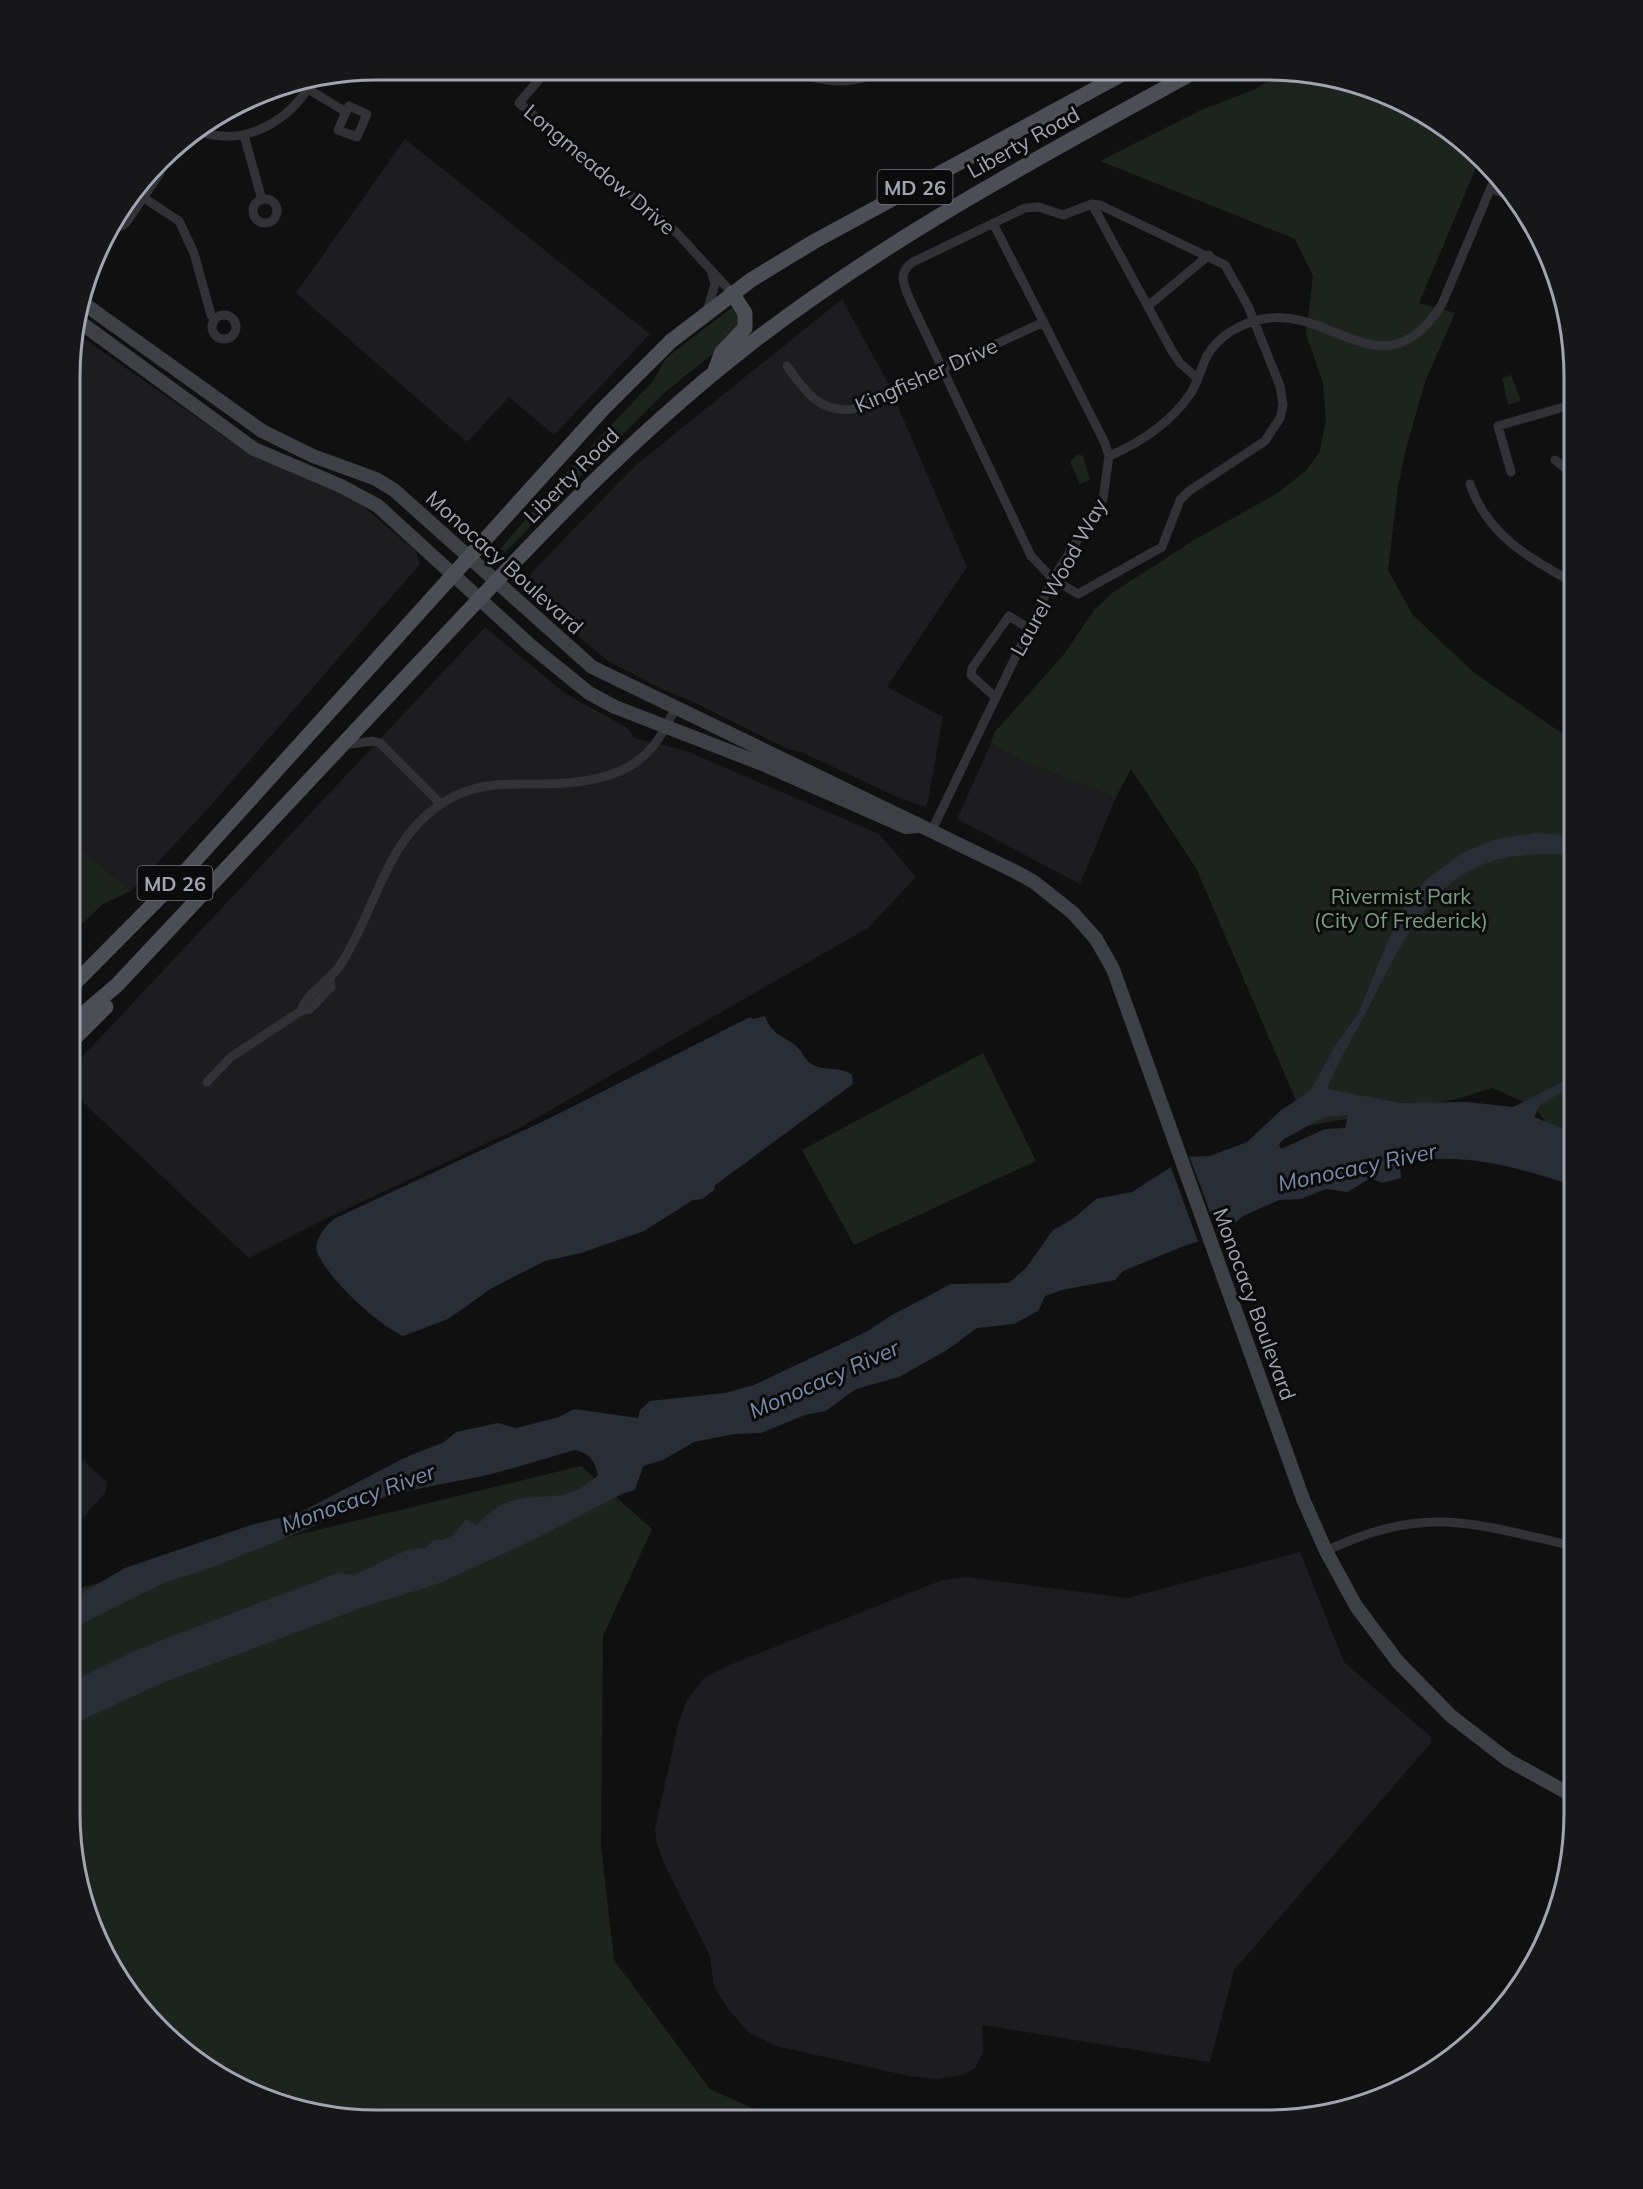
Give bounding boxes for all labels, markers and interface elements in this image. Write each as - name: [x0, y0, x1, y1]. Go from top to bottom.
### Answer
- street label: Longmeadow Drive: [519, 98, 681, 240]
- street label: Liberty Road: [962, 101, 1084, 183]
- road number: MD 26: [878, 170, 952, 204]
- street label: Kingfisher Drive: [851, 332, 1001, 418]
- street label: Liberty Road: [518, 422, 624, 528]
- street label: Monocacy Boulevard: [421, 485, 589, 639]
- street label: Laurel Wood Way: [1004, 494, 1112, 660]
- road number: MD 26: [138, 866, 213, 900]
- park label: Rivermist Park (City Of Frederick): [1314, 883, 1488, 933]
- water label: Monocacy River: [1275, 1136, 1440, 1197]
- street label: Monocacy Boulevard: [1208, 1204, 1302, 1404]
- water label: Monocacy River: [745, 1333, 904, 1425]
- water label: Monocacy River: [277, 1457, 439, 1539]

